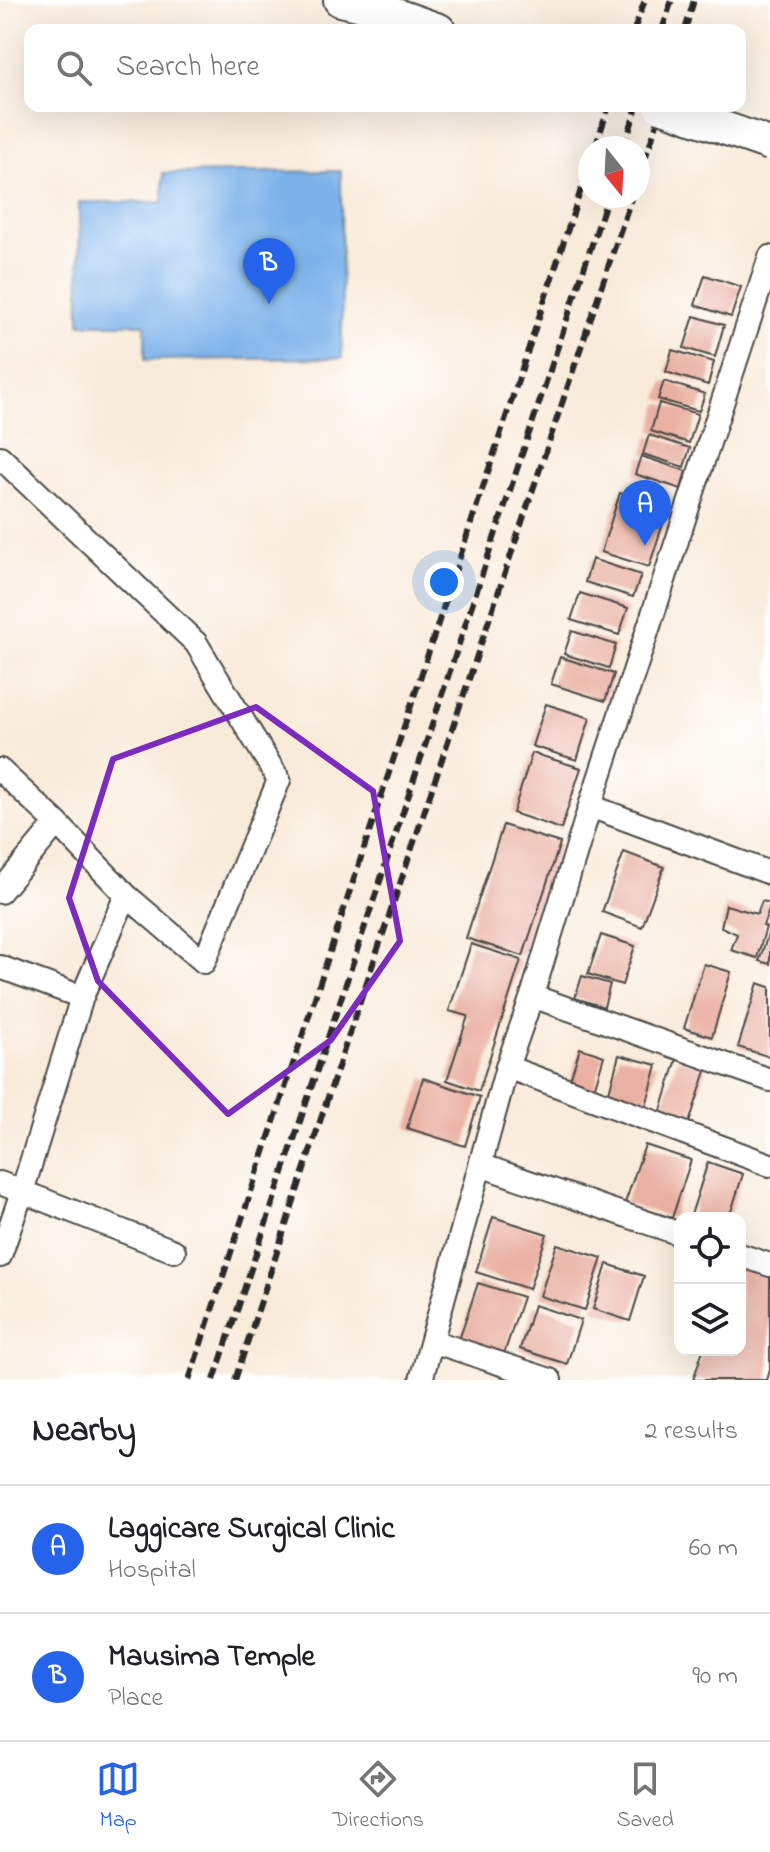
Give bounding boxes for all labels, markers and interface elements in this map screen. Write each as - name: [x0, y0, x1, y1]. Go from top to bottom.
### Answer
- search box: [24, 24, 746, 112]
- icon: search: [52, 46, 96, 90]
- text: Search here: [116, 46, 260, 90]
- north arrow: [578, 136, 650, 208]
- pin: B: [243, 238, 295, 304]
- pin: A: [619, 480, 671, 546]
- your location: [424, 562, 464, 602]
- map controls: [674, 1212, 746, 1356]
- button: locate: [674, 1212, 746, 1284]
- button: layers: [674, 1284, 746, 1356]
- text: Nearby: [32, 1407, 136, 1457]
- text: 2 results: [645, 1413, 738, 1451]
- text: Laggicare Surgical Clinic: [108, 1508, 394, 1552]
- text: A: [50, 1530, 66, 1568]
- text: 60 m: [689, 1530, 738, 1568]
- text: Hospital: [108, 1552, 196, 1590]
- text: Mausima Temple: [108, 1636, 315, 1680]
- text: B: [49, 1658, 67, 1696]
- text: 90 m: [692, 1658, 738, 1696]
- text: Place: [108, 1680, 163, 1718]
- tab: Map: [96, 1757, 140, 1837]
- tab: Directions: [333, 1757, 424, 1837]
- tab: Saved: [616, 1757, 674, 1837]

